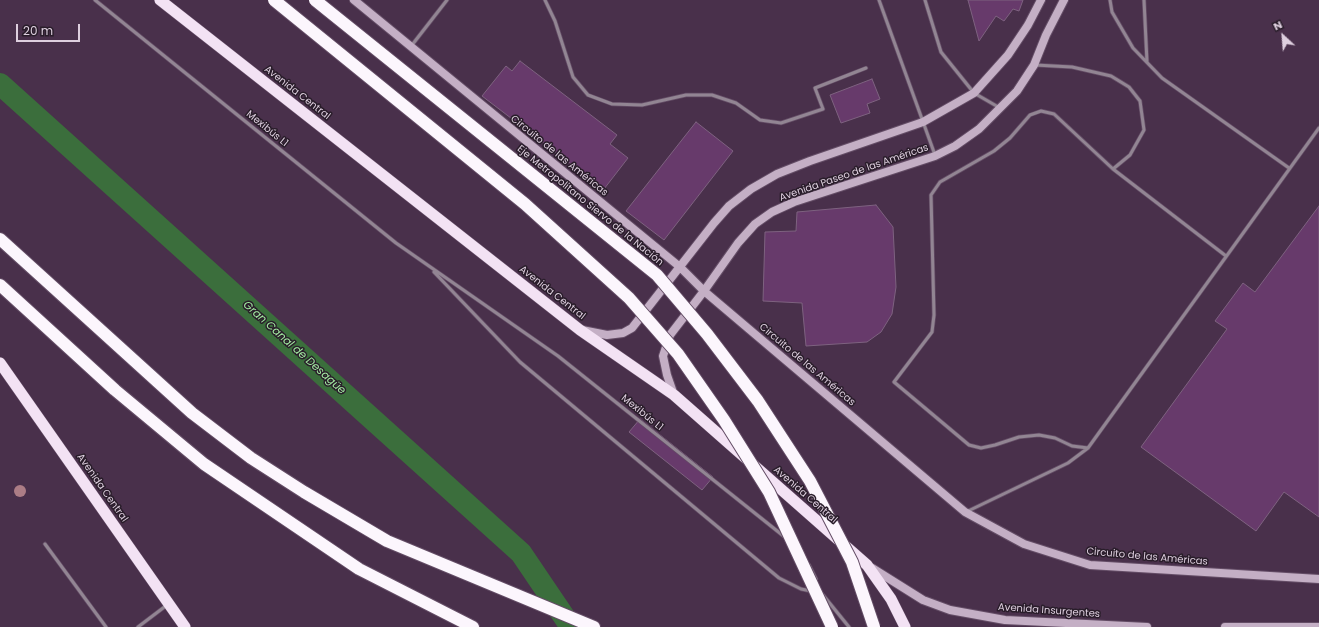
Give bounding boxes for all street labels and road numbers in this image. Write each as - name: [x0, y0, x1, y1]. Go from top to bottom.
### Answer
- street label: Avenida Central: [262, 63, 332, 123]
- street label: Mexibús L1: [244, 108, 290, 150]
- street label: Circuito de las Américas: [508, 113, 610, 199]
- street label: Avenida Paseo de las Américas: [778, 142, 930, 204]
- street label: Eje Metropolitano Siervo de la Nación: [514, 143, 666, 269]
- street label: Avenida Central: [517, 263, 587, 323]
- street label: Circuito de las Américas: [757, 321, 857, 409]
- street label: Mexibús L1: [619, 392, 665, 434]
- street label: Avenida Central: [74, 452, 130, 524]
- street label: Avenida Central: [771, 464, 839, 526]
- street label: Circuito de las Américas: [1086, 546, 1208, 568]
- street label: Avenida Insurgentes: [998, 601, 1100, 621]

